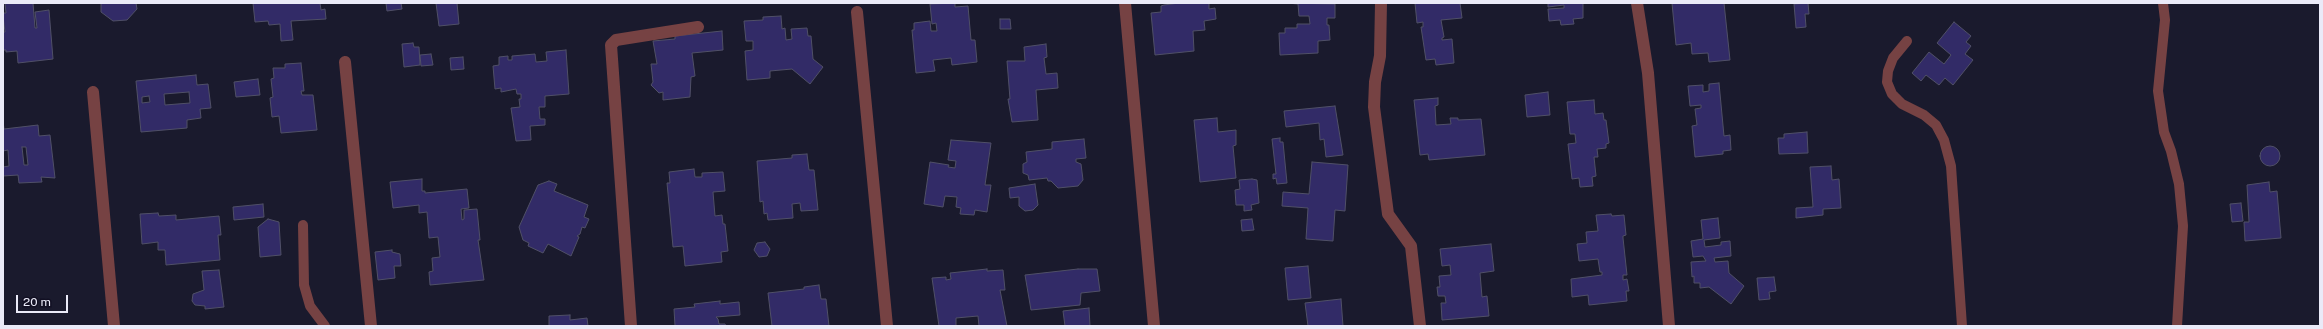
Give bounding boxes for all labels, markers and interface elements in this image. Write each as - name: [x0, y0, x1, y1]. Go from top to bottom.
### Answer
- scale bar: [18, 287, 70, 313]
- text: 20 m: [23, 295, 51, 309]

